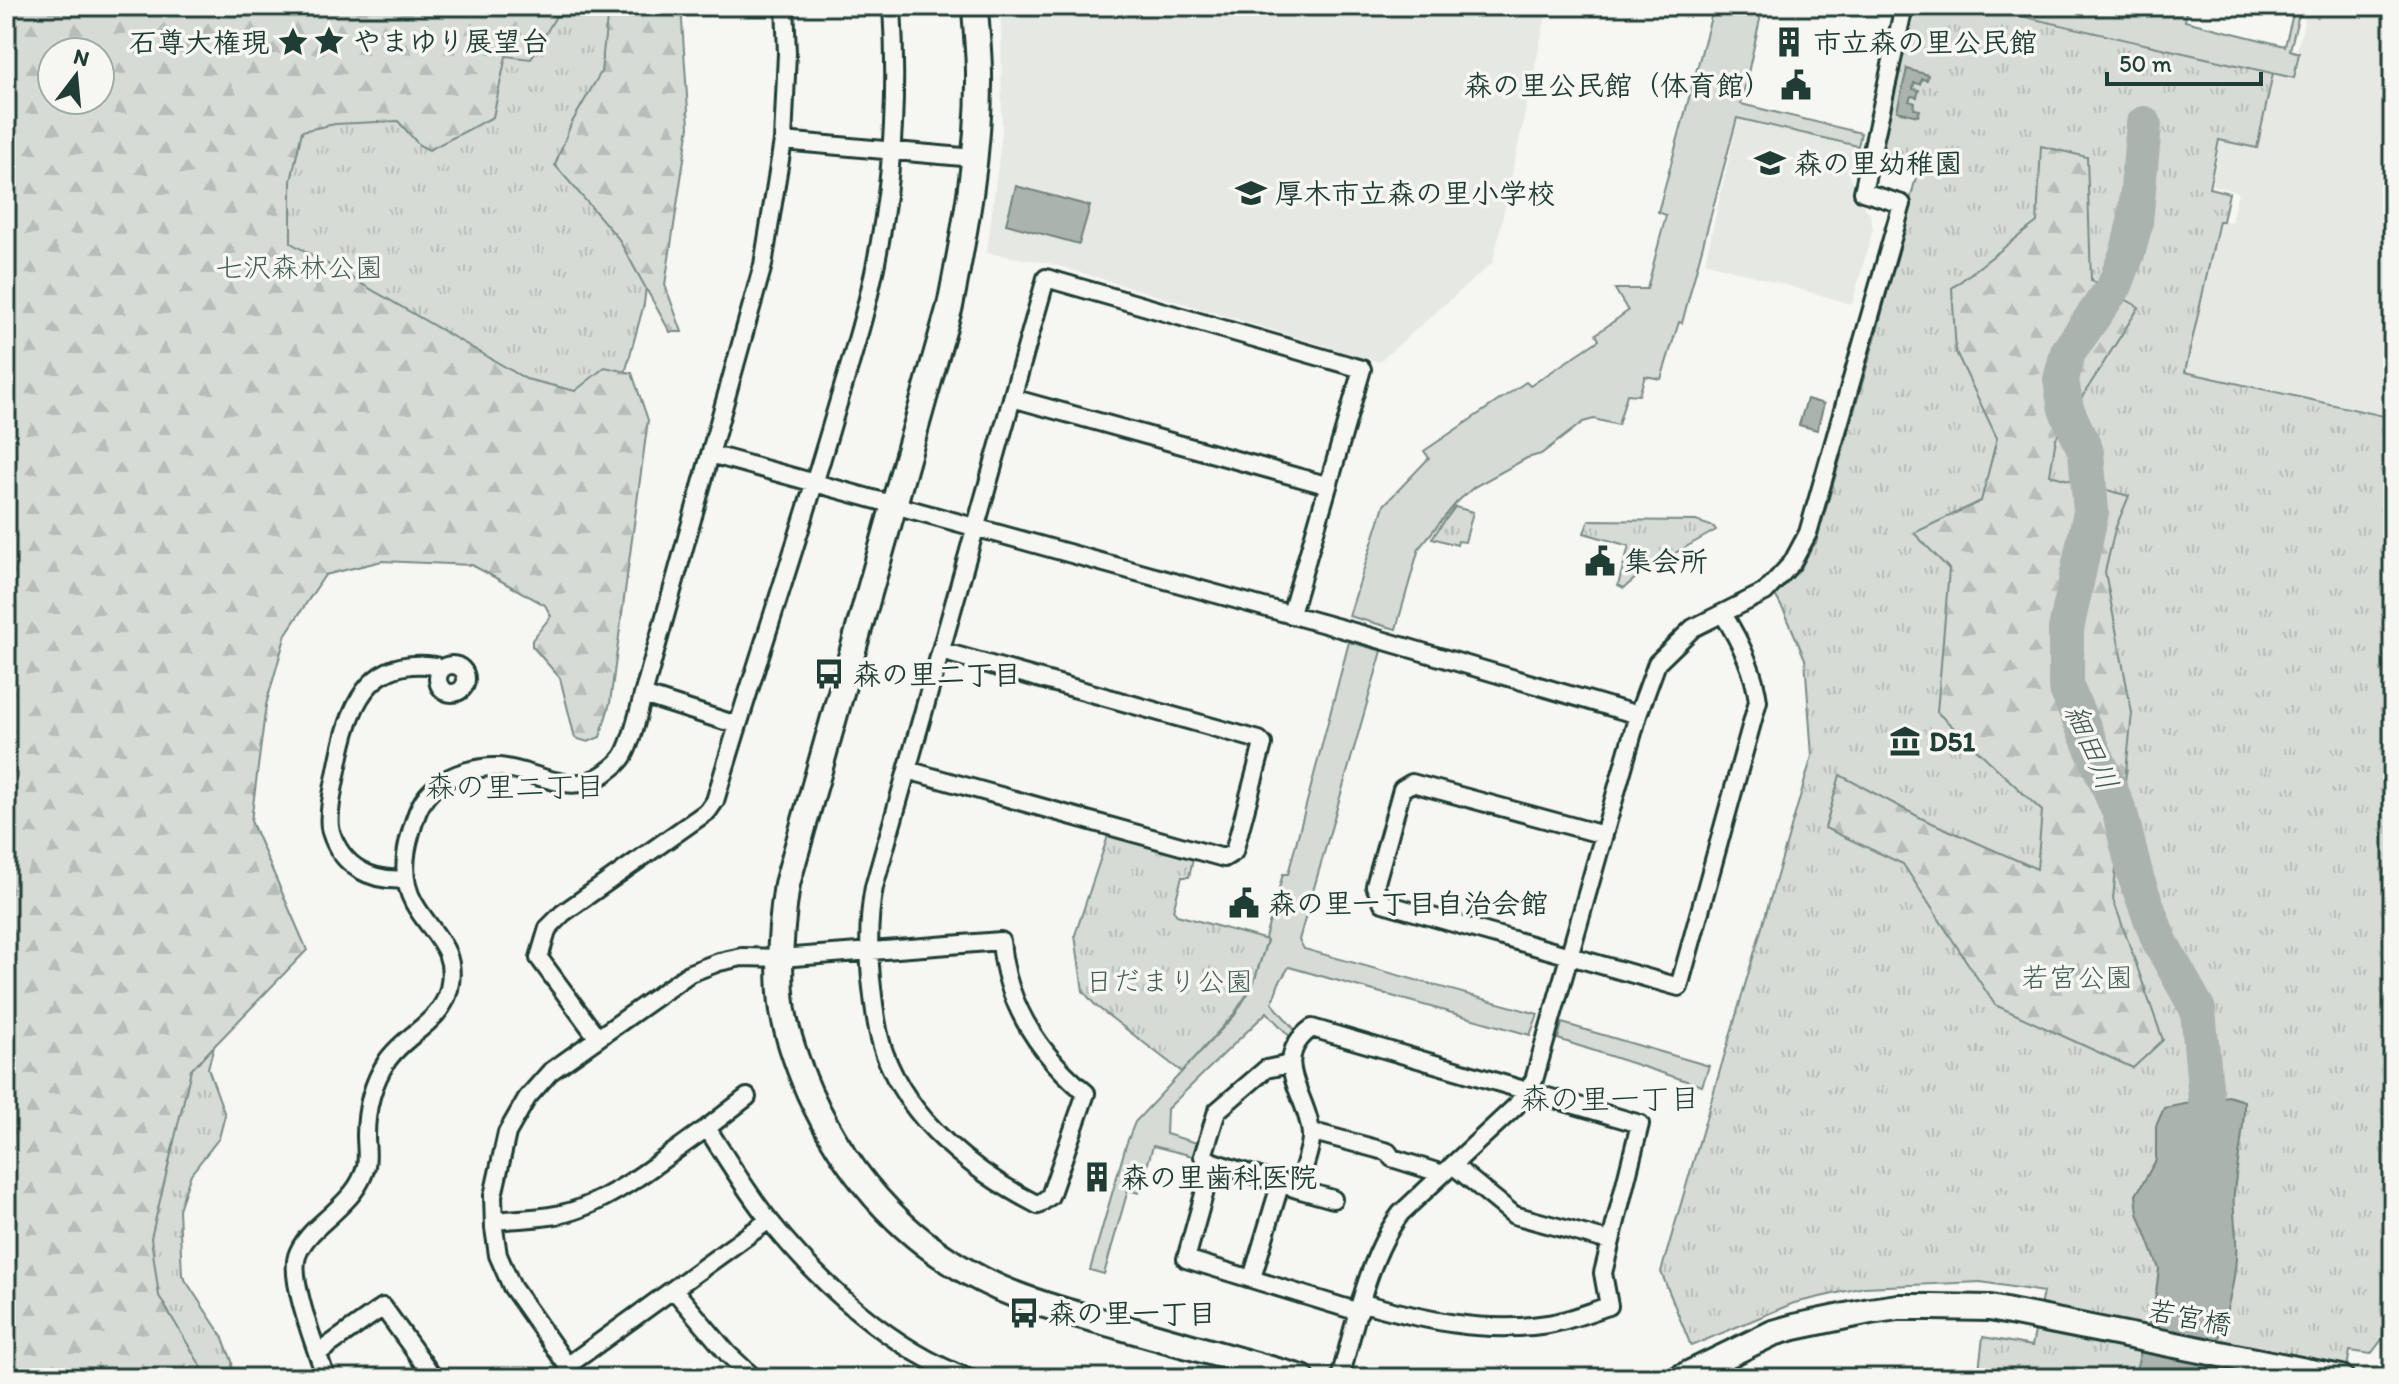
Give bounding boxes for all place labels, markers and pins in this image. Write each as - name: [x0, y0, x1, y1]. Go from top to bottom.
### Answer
- place icon: やまゆり展望台: [312, 24, 346, 58]
- place label: やまゆり展望台: [353, 24, 549, 58]
- place label: 石尊大権現: [129, 25, 269, 59]
- place icon: 石尊大権現: [276, 25, 310, 59]
- building icon: 市立森の里公民館: [1772, 25, 1806, 59]
- place label: 市立森の里公民館: [1813, 25, 2037, 59]
- place label: 森の里公民館（体育館）: [1464, 68, 1772, 102]
- public building icon: 森の里公民館（体育館）: [1779, 68, 1813, 102]
- school or university icon: 森の里幼稚園: [1753, 146, 1787, 180]
- place label: 森の里幼稚園: [1794, 146, 1962, 180]
- school or university icon: 厚木市立森の里小学校: [1234, 176, 1268, 210]
- place label: 厚木市立森の里小学校: [1275, 176, 1555, 210]
- public building icon: 集会所: [1583, 544, 1617, 578]
- place label: 集会所: [1624, 544, 1708, 578]
- bus stop icon: 森の里二丁目: [812, 657, 846, 691]
- place label: 森の里二丁目: [853, 657, 1021, 691]
- museum icon: D51: [1888, 724, 1922, 758]
- place label: D51: [1929, 724, 1975, 758]
- public building icon: 森の里一丁目自治会館: [1227, 886, 1261, 920]
- place label: 森の里一丁目自治会館: [1268, 886, 1548, 920]
- building icon: 森の里歯科医院: [1080, 1160, 1114, 1194]
- place label: 森の里歯科医院: [1121, 1160, 1317, 1194]
- bus stop icon: 森の里一丁目: [1007, 1296, 1041, 1330]
- place label: 森の里一丁目: [1048, 1296, 1216, 1330]

